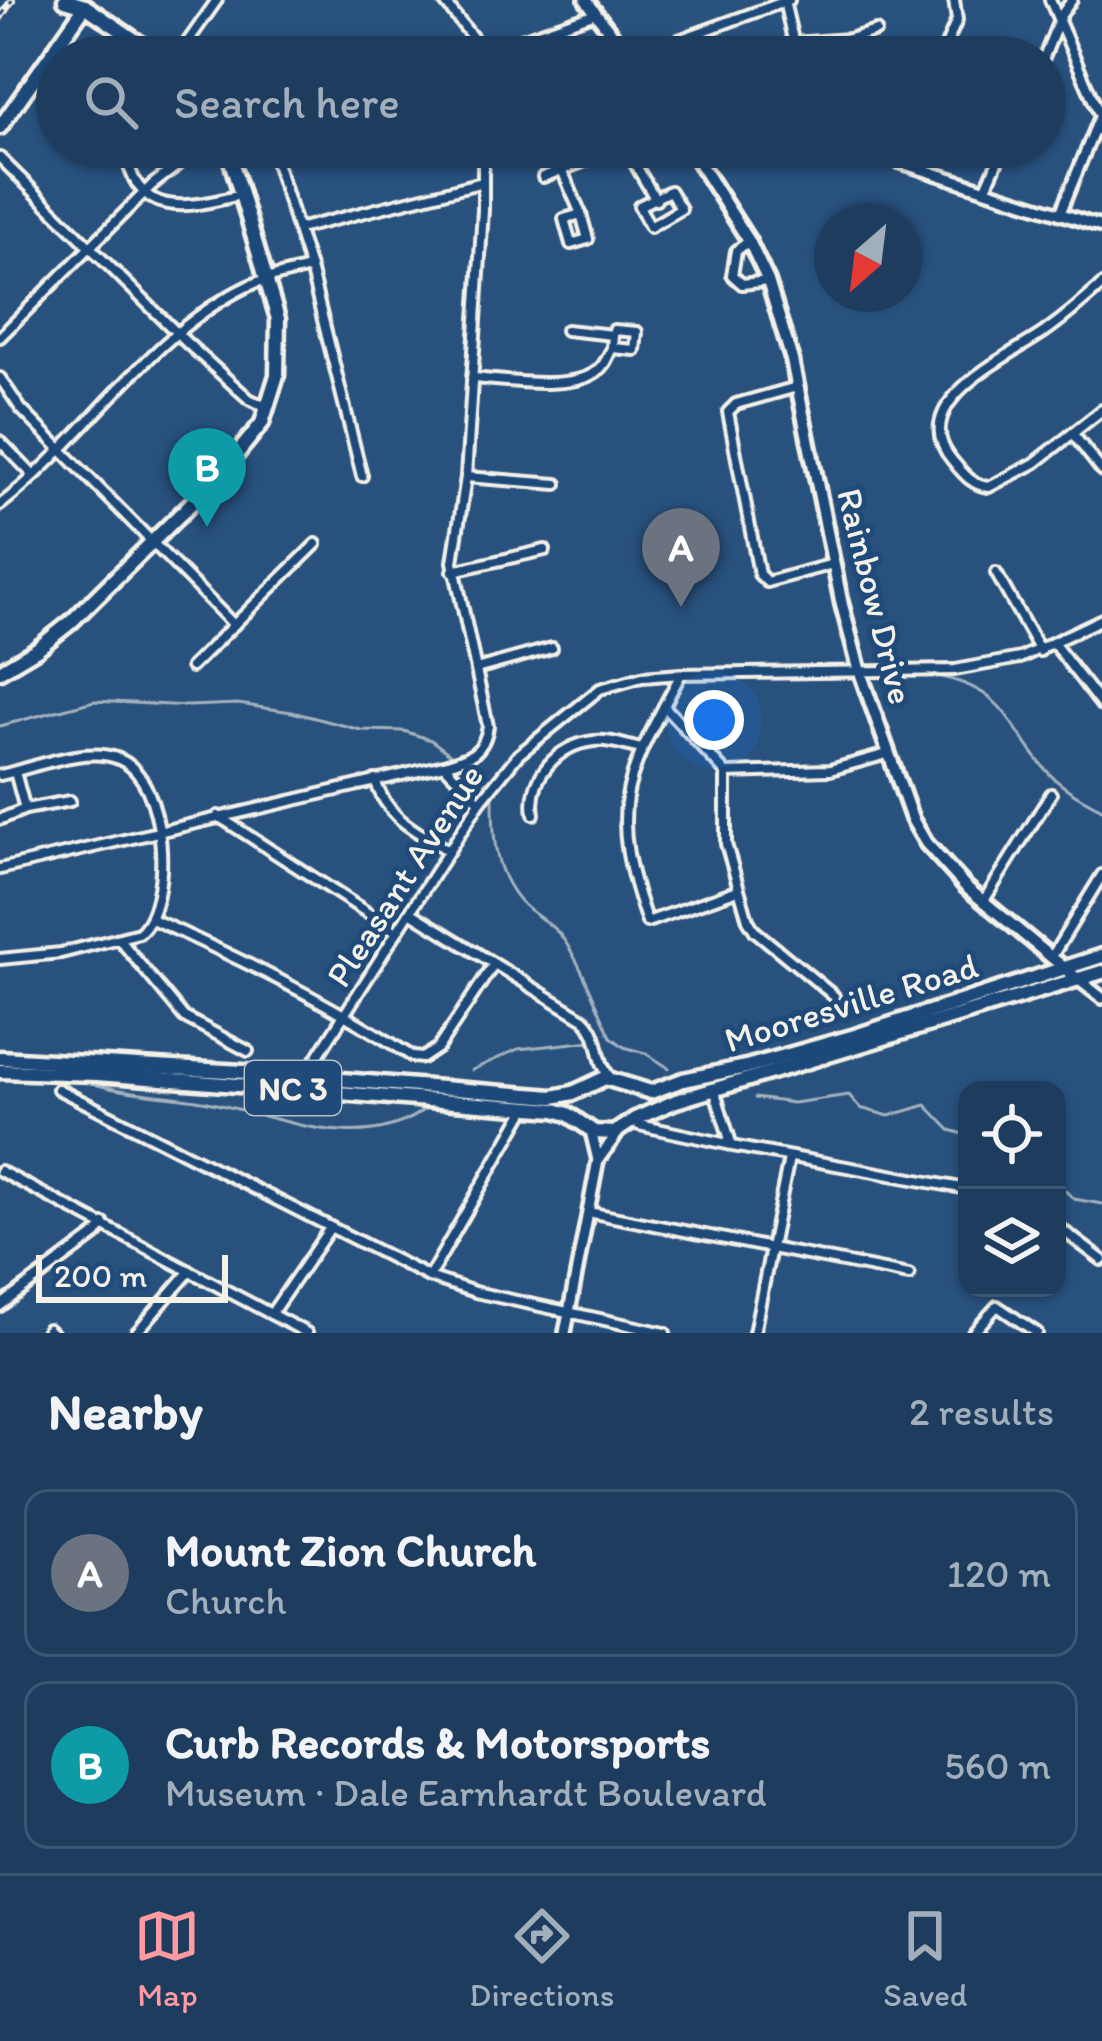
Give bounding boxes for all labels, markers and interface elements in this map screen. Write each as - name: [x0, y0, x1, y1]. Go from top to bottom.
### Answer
- search box: [36, 36, 1066, 168]
- icon: search: [78, 69, 144, 135]
- text: Search here: [174, 75, 400, 129]
- north arrow: [814, 204, 922, 312]
- pin: B: [168, 428, 246, 527]
- street label: Rainbow Drive: [828, 484, 923, 708]
- pin: A: [642, 508, 720, 607]
- your location: [684, 690, 744, 750]
- street label: Pleasant Avenue: [316, 756, 492, 995]
- street label: Mooresville Road: [719, 943, 983, 1061]
- road number: NC 3: [245, 1061, 341, 1115]
- map controls: [958, 1081, 1066, 1297]
- button: locate: [958, 1081, 1066, 1189]
- button: layers: [958, 1189, 1066, 1297]
- scale bar: [36, 1249, 228, 1302]
- text: 200 m: [54, 1256, 147, 1295]
- text: Nearby: [48, 1381, 203, 1442]
- text: 2 results: [909, 1388, 1054, 1435]
- text: Mount Zion Church: [165, 1523, 536, 1577]
- text: A: [78, 1550, 102, 1597]
- text: 120 m: [947, 1550, 1051, 1597]
- text: Church: [165, 1577, 287, 1624]
- text: Curb Records & Motorsports: [165, 1715, 710, 1769]
- text: B: [77, 1742, 103, 1789]
- text: 560 m: [944, 1742, 1051, 1789]
- text: Museum · Dale Earnhardt Boulevard: [165, 1769, 767, 1816]
- tab: Map: [134, 1903, 200, 2014]
- tab: Directions: [469, 1903, 614, 2014]
- tab: Saved: [883, 1903, 968, 2014]

